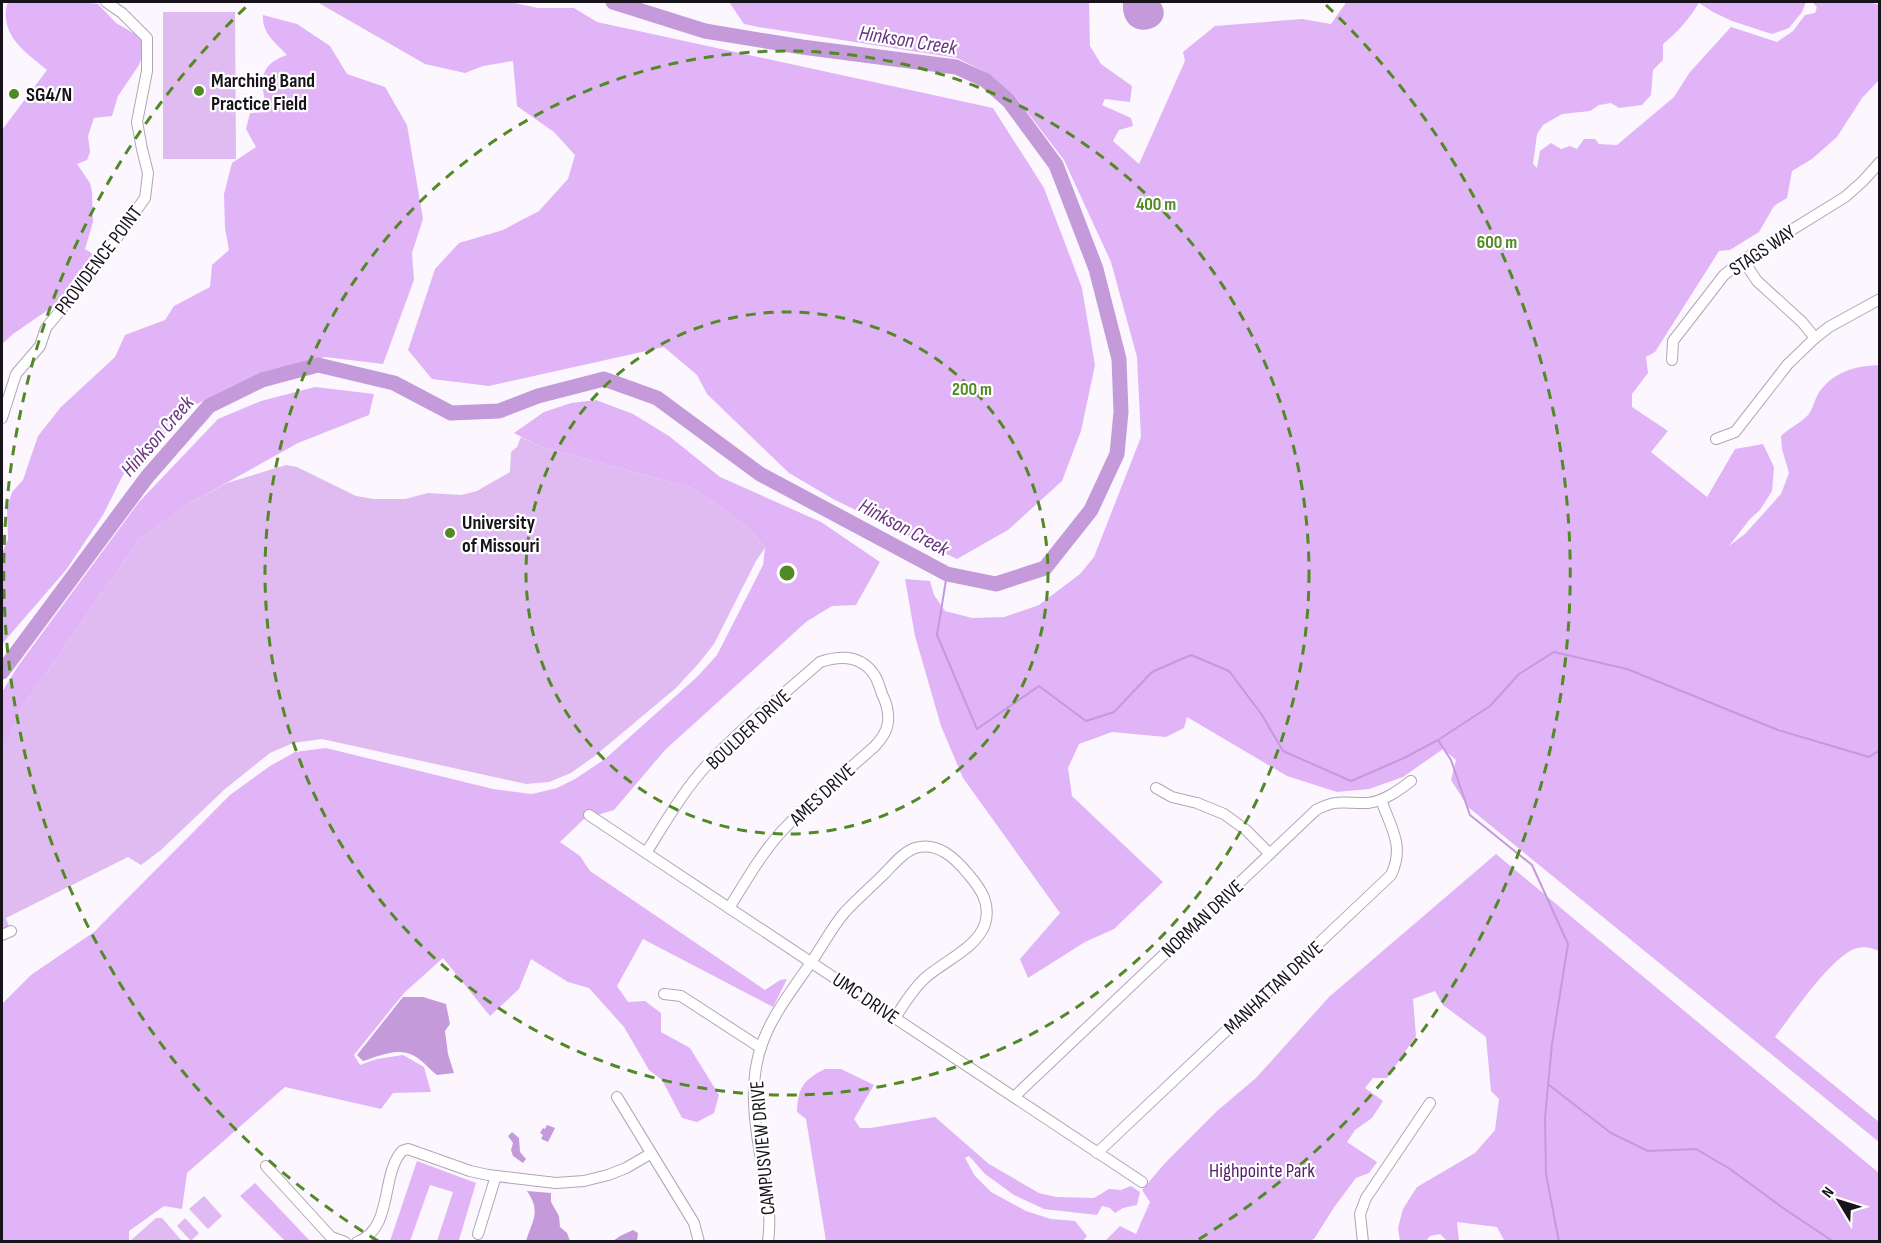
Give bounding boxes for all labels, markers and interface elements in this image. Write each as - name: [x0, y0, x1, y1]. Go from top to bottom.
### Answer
- water label: Hinkson Creek: [857, 20, 960, 61]
- place label: Marching Band Practice Field: [211, 69, 315, 116]
- place label: SG4/N: [26, 83, 72, 107]
- marker: Marching Band Practice Field: [192, 84, 206, 98]
- marker: SG4/N: [7, 87, 21, 101]
- text: 400 m: [1136, 194, 1176, 215]
- street label: PROVIDENCE POINT: [50, 201, 148, 320]
- street label: STAGS WAY: [1725, 220, 1801, 282]
- text: 600 m: [1477, 232, 1517, 253]
- text: 200 m: [952, 379, 992, 400]
- water label: Hinkson Creek: [116, 390, 200, 482]
- water label: Hinkson Creek: [854, 493, 954, 562]
- place label: University of Missouri: [462, 511, 540, 558]
- marker: University of Missouri: [443, 526, 457, 540]
- centre of rings: [777, 563, 797, 583]
- street label: BOULDER DRIVE: [701, 684, 796, 775]
- street label: AMES DRIVE: [784, 758, 860, 832]
- street label: NORMAN DRIVE: [1157, 875, 1249, 963]
- street label: MANHATTAN DRIVE: [1219, 936, 1328, 1040]
- street label: UMC DRIVE: [828, 968, 903, 1030]
- street label: CAMPUSVIEW DRIVE: [745, 1080, 781, 1216]
- park label: Highpointe Park: [1209, 1159, 1315, 1183]
- north arrow: [1809, 1171, 1869, 1231]
- text: N: [1818, 1183, 1838, 1202]

